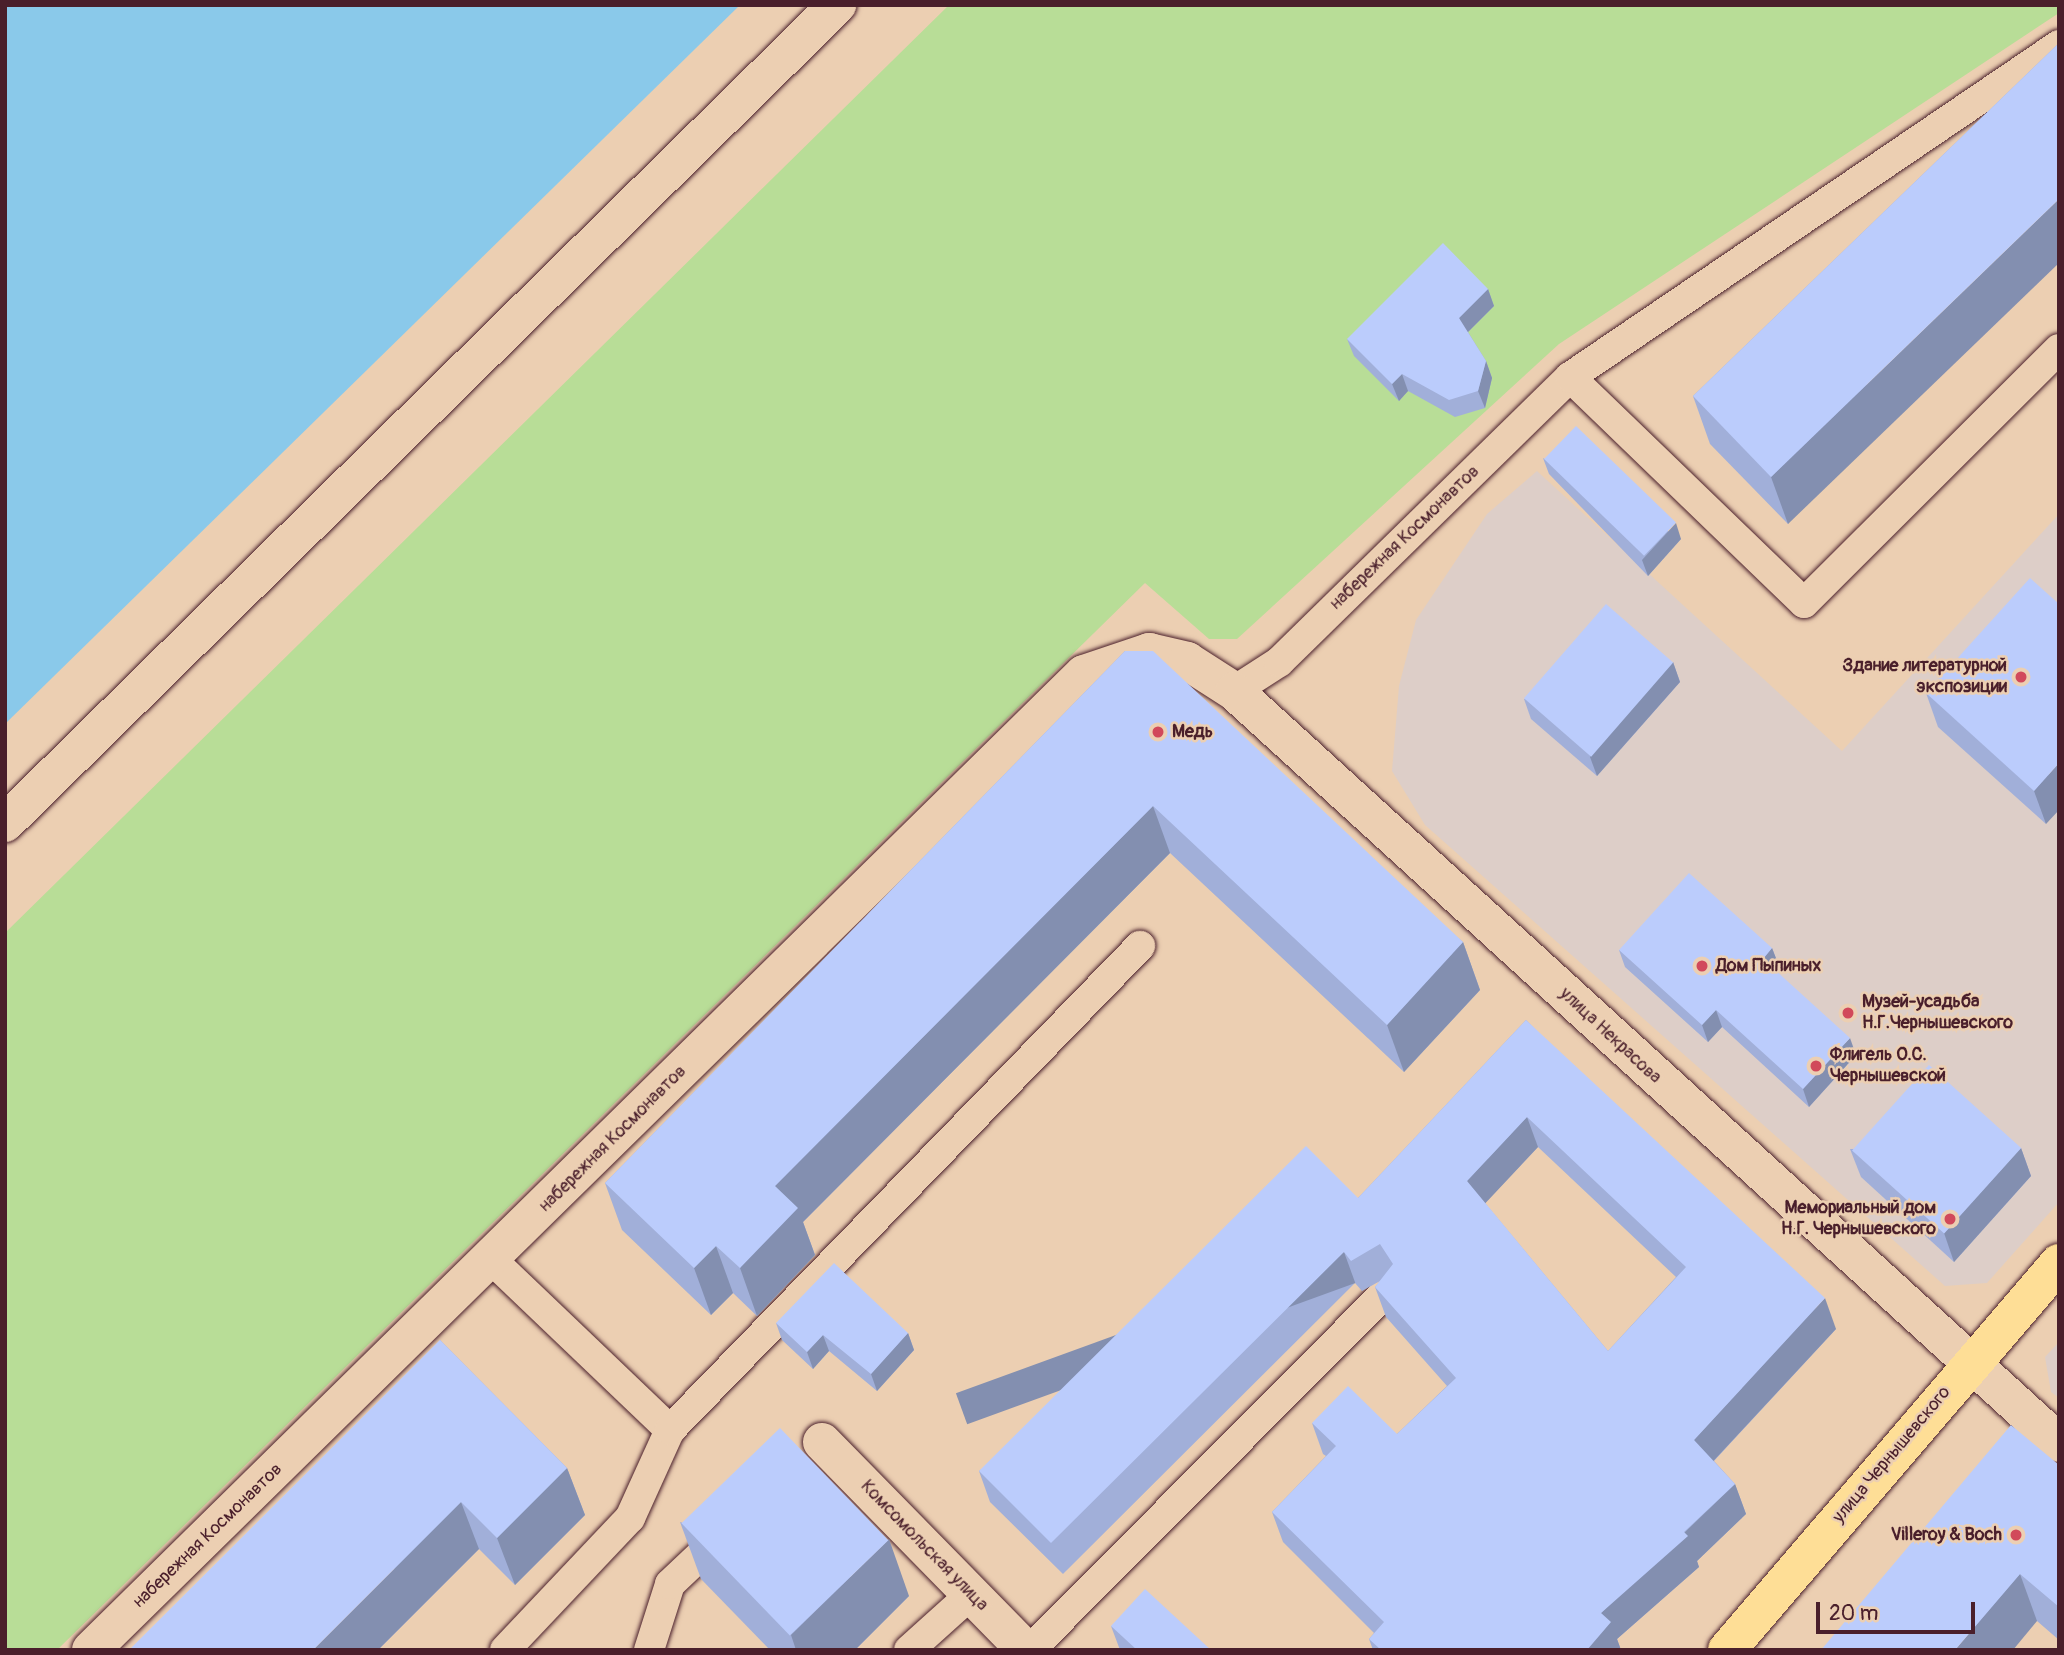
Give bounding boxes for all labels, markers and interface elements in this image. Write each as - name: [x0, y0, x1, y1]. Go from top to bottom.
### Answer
- street label: набережная Космонавтов: [1326, 461, 1484, 615]
- place label: Здание литературной экспозиции: [1843, 656, 2007, 698]
- marker: Здание литературной экспозиции: [2013, 669, 2029, 685]
- place label: Медь: [1172, 721, 1213, 743]
- marker: Медь: [1150, 724, 1166, 740]
- place label: Дом Пыпиных: [1716, 955, 1821, 977]
- marker: Дом Пыпиных: [1694, 958, 1710, 974]
- street label: улица Некрасова: [1555, 983, 1665, 1089]
- place label: Музей-усадьба Н.Г.Чернышевского: [1862, 992, 2013, 1034]
- marker: Музей-усадьба Н.Г.Чернышевского: [1840, 1005, 1856, 1021]
- place label: Флигель О.С. Чернышевской: [1830, 1045, 1946, 1088]
- marker: Флигель О.С. Чернышевской: [1808, 1058, 1824, 1074]
- street label: набережная Космонавтов: [535, 1061, 691, 1217]
- place label: Мемориальный дом Н.Г. Чернышевского: [1781, 1198, 1936, 1240]
- marker: Мемориальный дом Н.Г. Чернышевского: [1942, 1211, 1958, 1227]
- street label: улица Чернышевского: [1829, 1382, 1955, 1528]
- street label: набережная Космонавтов: [129, 1459, 287, 1613]
- street label: Комсомольская улица: [856, 1476, 992, 1616]
- place label: Villeroy & Boch: [1891, 1524, 2002, 1546]
- marker: Villeroy & Boch: [2008, 1527, 2024, 1543]
- scale bar: [1819, 1588, 1978, 1632]
- text: 20 m: [1829, 1600, 1878, 1627]

